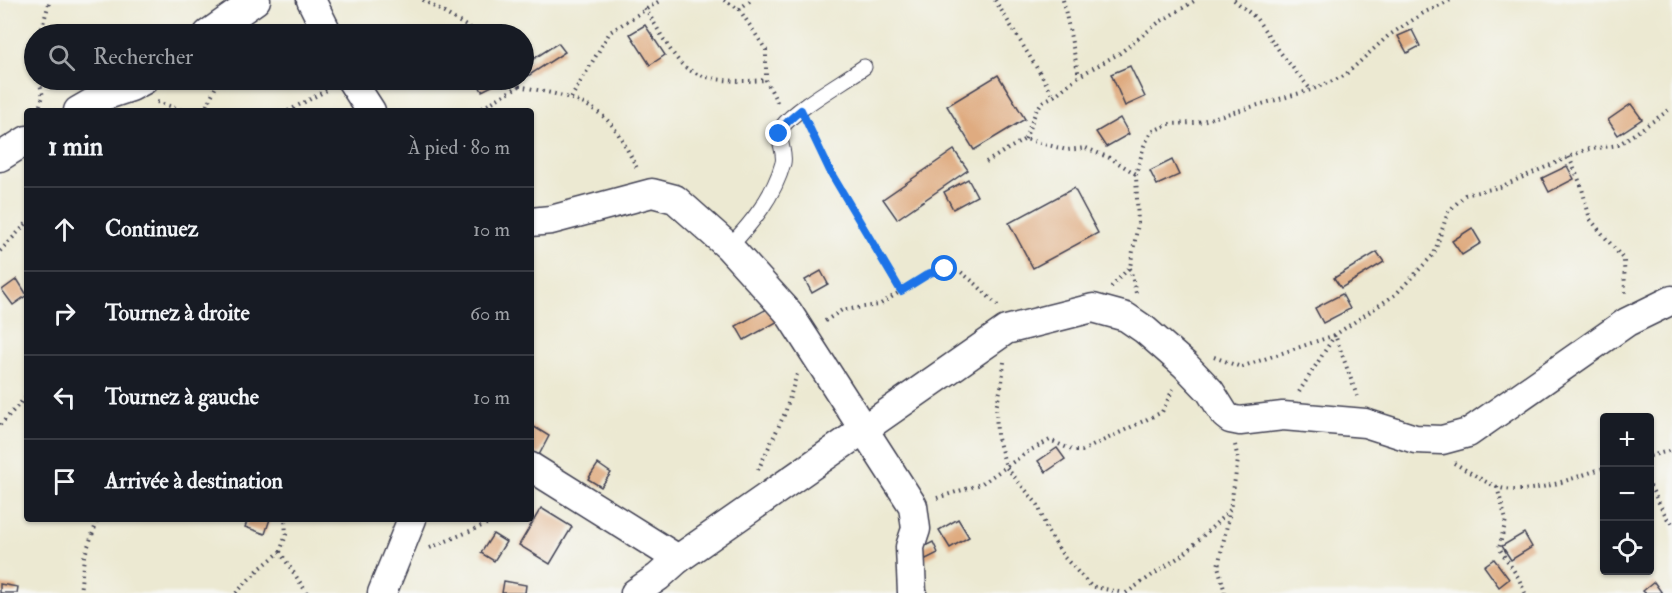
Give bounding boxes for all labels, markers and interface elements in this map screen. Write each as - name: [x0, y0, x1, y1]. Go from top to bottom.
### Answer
- search box: [24, 24, 534, 90]
- icon: search: [45, 41, 78, 74]
- text: Rechercher: [93, 43, 193, 71]
- route end: [765, 120, 791, 146]
- text: 1 min: [48, 131, 103, 163]
- text: À pied · 80 m: [408, 135, 510, 160]
- icon: ahead: [48, 213, 81, 246]
- text: Continuez: [105, 215, 198, 243]
- text: 10 m: [473, 217, 510, 242]
- route start: [931, 255, 957, 281]
- icon: right: [48, 297, 81, 330]
- text: Tournez à droite: [105, 299, 250, 327]
- text: 60 m: [470, 301, 510, 326]
- icon: left: [48, 381, 81, 414]
- text: Tournez à gauche: [105, 383, 259, 411]
- text: 10 m: [473, 385, 510, 410]
- map controls: [1600, 413, 1654, 575]
- button: +: [1600, 413, 1654, 467]
- icon: arrive: [48, 465, 81, 498]
- text: Arrivée à destination: [105, 467, 283, 495]
- button: −: [1600, 467, 1654, 521]
- button: locate: [1600, 521, 1654, 575]

